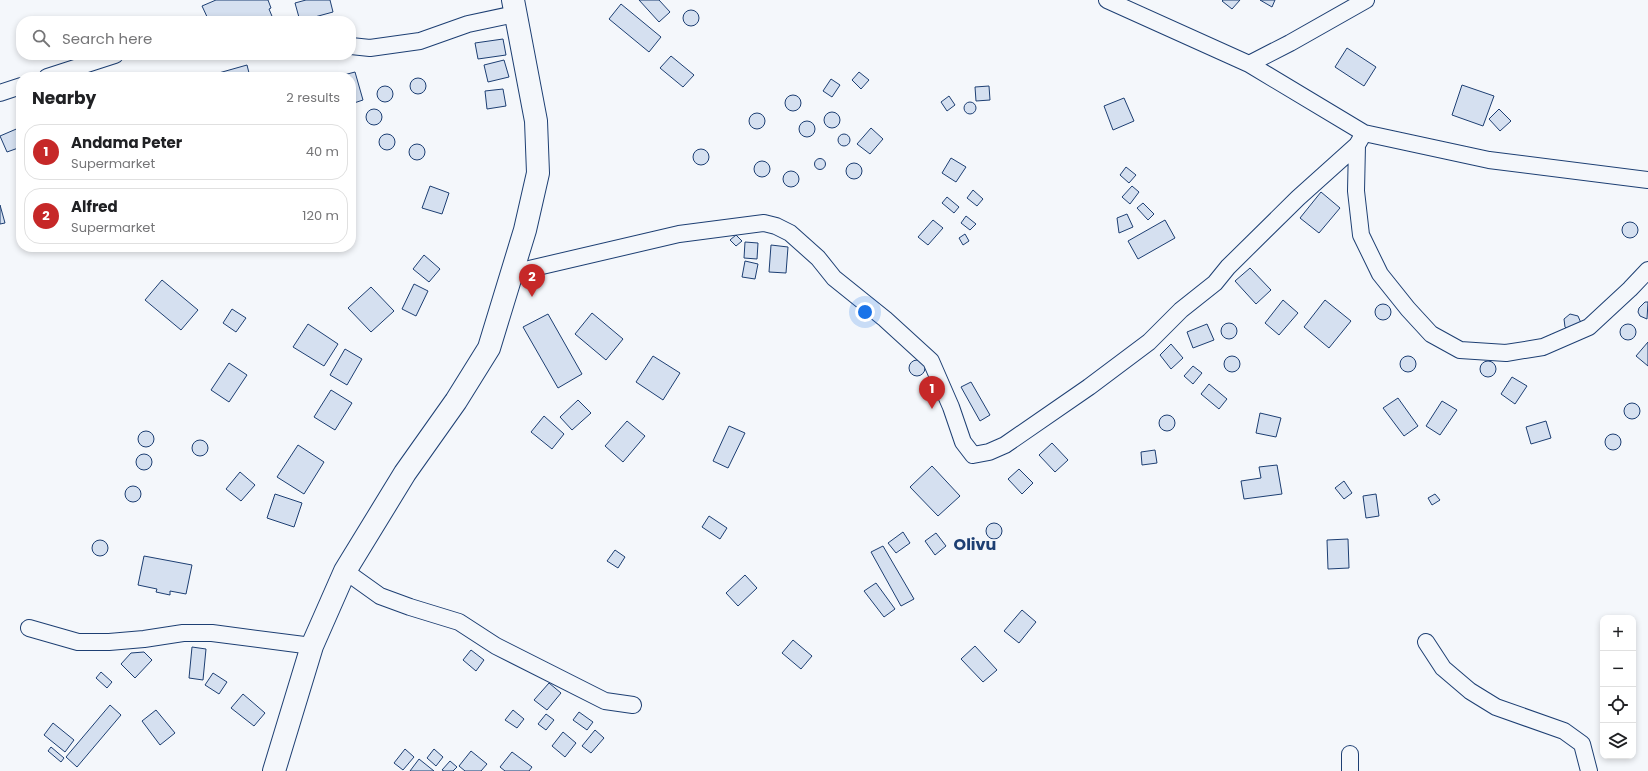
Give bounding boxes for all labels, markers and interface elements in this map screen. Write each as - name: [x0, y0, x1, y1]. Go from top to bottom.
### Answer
- search box: [16, 16, 356, 60]
- icon: search: [30, 27, 52, 49]
- text: Search here: [62, 28, 152, 49]
- text: Nearby: [32, 86, 96, 110]
- text: 2 results: [286, 88, 340, 107]
- text: Andama Peter: [71, 132, 182, 153]
- text: 1: [44, 142, 48, 161]
- text: 40 m: [306, 142, 339, 161]
- text: Supermarket: [71, 154, 155, 173]
- text: Alfred: [71, 196, 118, 217]
- text: 2: [42, 206, 50, 225]
- text: 120 m: [302, 206, 339, 225]
- text: Supermarket: [71, 218, 155, 237]
- pin: 2: [519, 264, 545, 297]
- your location: [855, 302, 875, 322]
- pin: 1: [919, 376, 945, 409]
- district label: Olivu: [954, 533, 996, 556]
- map controls: [1600, 615, 1636, 759]
- button: +: [1600, 615, 1636, 651]
- button: −: [1600, 651, 1636, 687]
- button: locate: [1600, 687, 1636, 723]
- button: layers: [1600, 723, 1636, 759]

